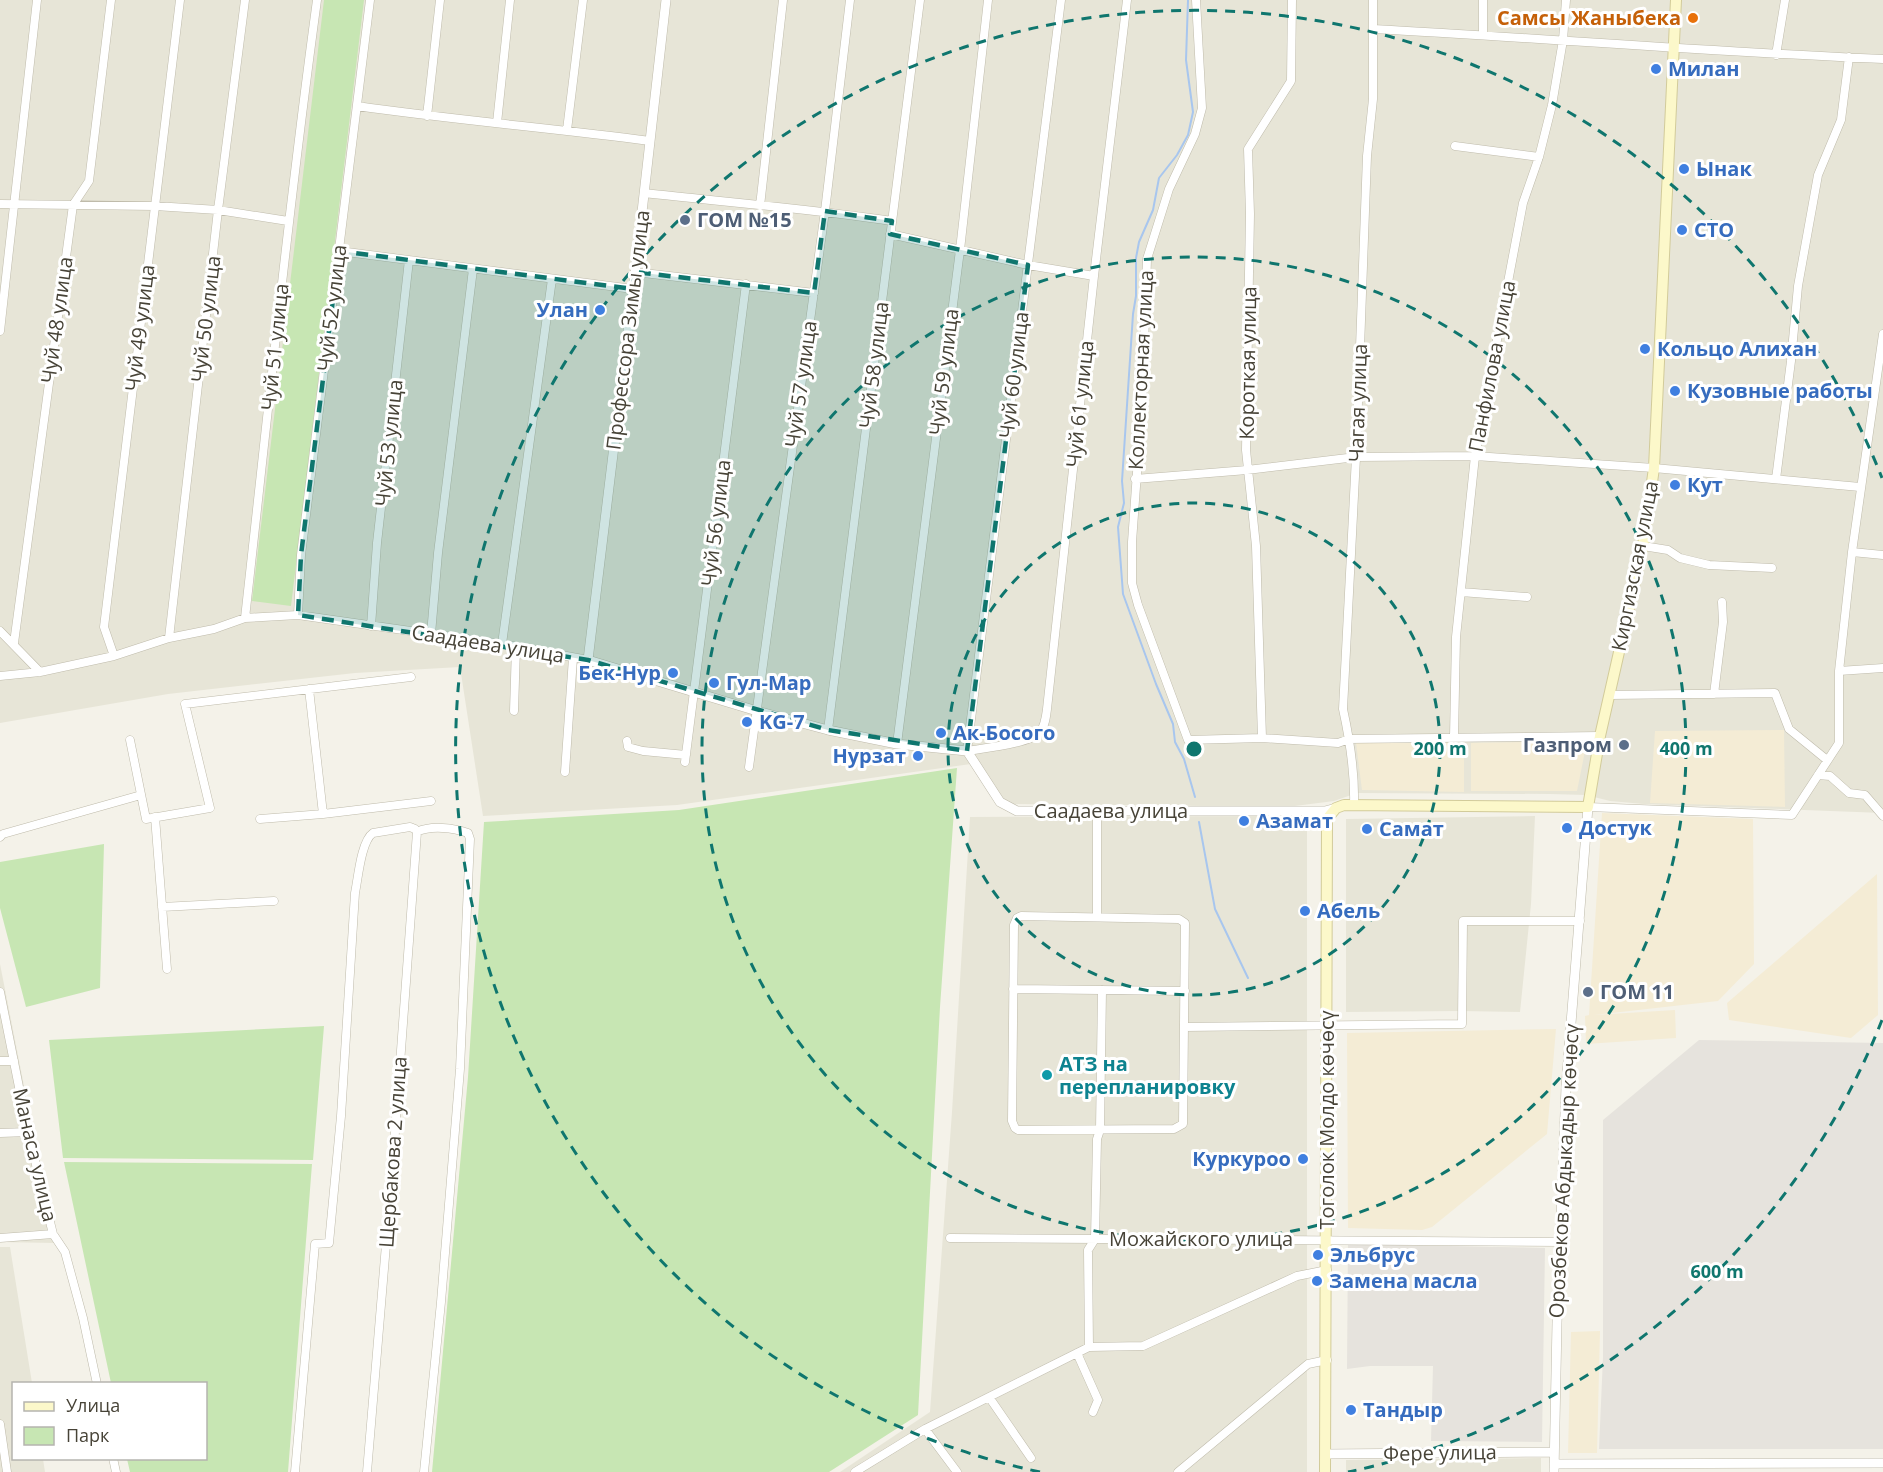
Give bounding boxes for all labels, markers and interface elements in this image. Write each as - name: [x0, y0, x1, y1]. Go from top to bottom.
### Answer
- place label: Самсы Жаныбека: [1497, 4, 1681, 31]
- marker: Самсы Жаныбека: [1686, 11, 1700, 25]
- place label: Милан: [1668, 55, 1739, 82]
- marker: Милан: [1649, 62, 1663, 76]
- place label: Ынак: [1696, 155, 1752, 182]
- marker: Ынак: [1677, 162, 1691, 176]
- place label: ГОМ №15: [697, 206, 792, 233]
- street label: Профессора Зимы улица: [599, 208, 656, 451]
- marker: ГОМ №15: [678, 213, 692, 227]
- place label: СТО: [1694, 216, 1734, 243]
- marker: СТО: [1675, 223, 1689, 237]
- street label: Чуй 52 улица: [310, 243, 353, 373]
- street label: Чуй 50 улица: [184, 254, 227, 384]
- street label: Чуй 48 улица: [34, 255, 79, 385]
- street label: Чуй 49 улица: [118, 263, 161, 393]
- street label: Коллекторная улица: [1122, 269, 1159, 471]
- street label: Панфилова улица: [1462, 278, 1521, 454]
- street label: Чуй 51 улица: [254, 282, 295, 412]
- street label: Короткая улица: [1233, 286, 1262, 440]
- place label: Улан: [537, 296, 588, 323]
- street label: Чуй 58 улица: [852, 300, 895, 430]
- marker: Улан: [593, 303, 607, 317]
- street label: Чуй 59 улица: [922, 307, 965, 437]
- street label: Чуй 60 улица: [992, 310, 1035, 440]
- street label: Чуй 57 улица: [778, 319, 823, 449]
- place label: Кольцо Алихан: [1657, 335, 1817, 362]
- street label: Чуй 61 улица: [1059, 339, 1100, 469]
- marker: Кольцо Алихан: [1638, 342, 1652, 356]
- street label: Чагая улица: [1342, 343, 1373, 463]
- place label: Кузовные работы: [1687, 377, 1873, 404]
- street label: Чуй 53 улица: [368, 378, 409, 508]
- marker: Кузовные работы: [1668, 384, 1682, 398]
- street label: Чуй 56 улица: [694, 458, 737, 588]
- place label: Кут: [1687, 471, 1723, 498]
- street label: Киргизская улица: [1605, 478, 1664, 654]
- marker: Кут: [1668, 478, 1682, 492]
- street label: Саадаева улица: [410, 618, 566, 669]
- place label: Бек-Нур: [578, 659, 661, 686]
- marker: Бек-Нур: [666, 666, 680, 680]
- place label: Гул-Мар: [726, 669, 812, 696]
- marker: Гул-Мар: [707, 676, 721, 690]
- place label: KG-7: [759, 708, 805, 735]
- marker: KG-7: [740, 715, 754, 729]
- place label: Ак-Босого: [953, 719, 1055, 746]
- marker: Ак-Босого: [934, 726, 948, 740]
- place label: Газпром: [1523, 731, 1612, 758]
- text: 200 m: [1413, 736, 1467, 760]
- text: 400 m: [1659, 736, 1713, 760]
- marker: Газпром: [1617, 738, 1631, 752]
- centre of rings: [1184, 739, 1204, 759]
- place label: Нурзат: [832, 742, 906, 769]
- marker: Нурзат: [911, 749, 925, 763]
- street label: Саадаева улица: [1034, 797, 1188, 824]
- place label: Азамат: [1256, 807, 1333, 834]
- marker: Азамат: [1237, 814, 1251, 828]
- place label: Достук: [1579, 814, 1652, 841]
- place label: Самат: [1379, 815, 1444, 842]
- marker: Достук: [1560, 821, 1574, 835]
- marker: Самат: [1360, 822, 1374, 836]
- place label: Абель: [1317, 897, 1380, 924]
- marker: Абель: [1298, 904, 1312, 918]
- place label: ГОМ 11: [1600, 978, 1674, 1005]
- marker: ГОМ 11: [1581, 985, 1595, 999]
- street label: Тоголок Молдо көчөсү: [1313, 1010, 1340, 1230]
- street label: Орозбеков Абдыкадыр көчөсү: [1542, 1023, 1585, 1319]
- place label: АТЗ на перепланировку: [1059, 1050, 1236, 1100]
- street label: Щербакова 2 улица: [372, 1055, 413, 1249]
- marker: АТЗ на перепланировку: [1040, 1068, 1054, 1082]
- street label: Манаса улица: [7, 1085, 64, 1224]
- place label: Куркуроо: [1192, 1145, 1291, 1172]
- marker: Куркуроо: [1296, 1152, 1310, 1166]
- street label: Можайского улица: [1109, 1225, 1293, 1252]
- place label: Эльбрус: [1330, 1241, 1415, 1268]
- marker: Эльбрус: [1311, 1248, 1325, 1262]
- text: 600 m: [1690, 1259, 1744, 1283]
- place label: Замена масла: [1329, 1267, 1478, 1294]
- marker: Замена масла: [1310, 1274, 1324, 1288]
- legend: [12, 1382, 207, 1460]
- text: Улица: [66, 1393, 120, 1417]
- place label: Тандыр: [1363, 1396, 1443, 1423]
- marker: Тандыр: [1344, 1403, 1358, 1417]
- text: Парк: [66, 1423, 110, 1447]
- street label: Фере улица: [1383, 1438, 1497, 1467]

